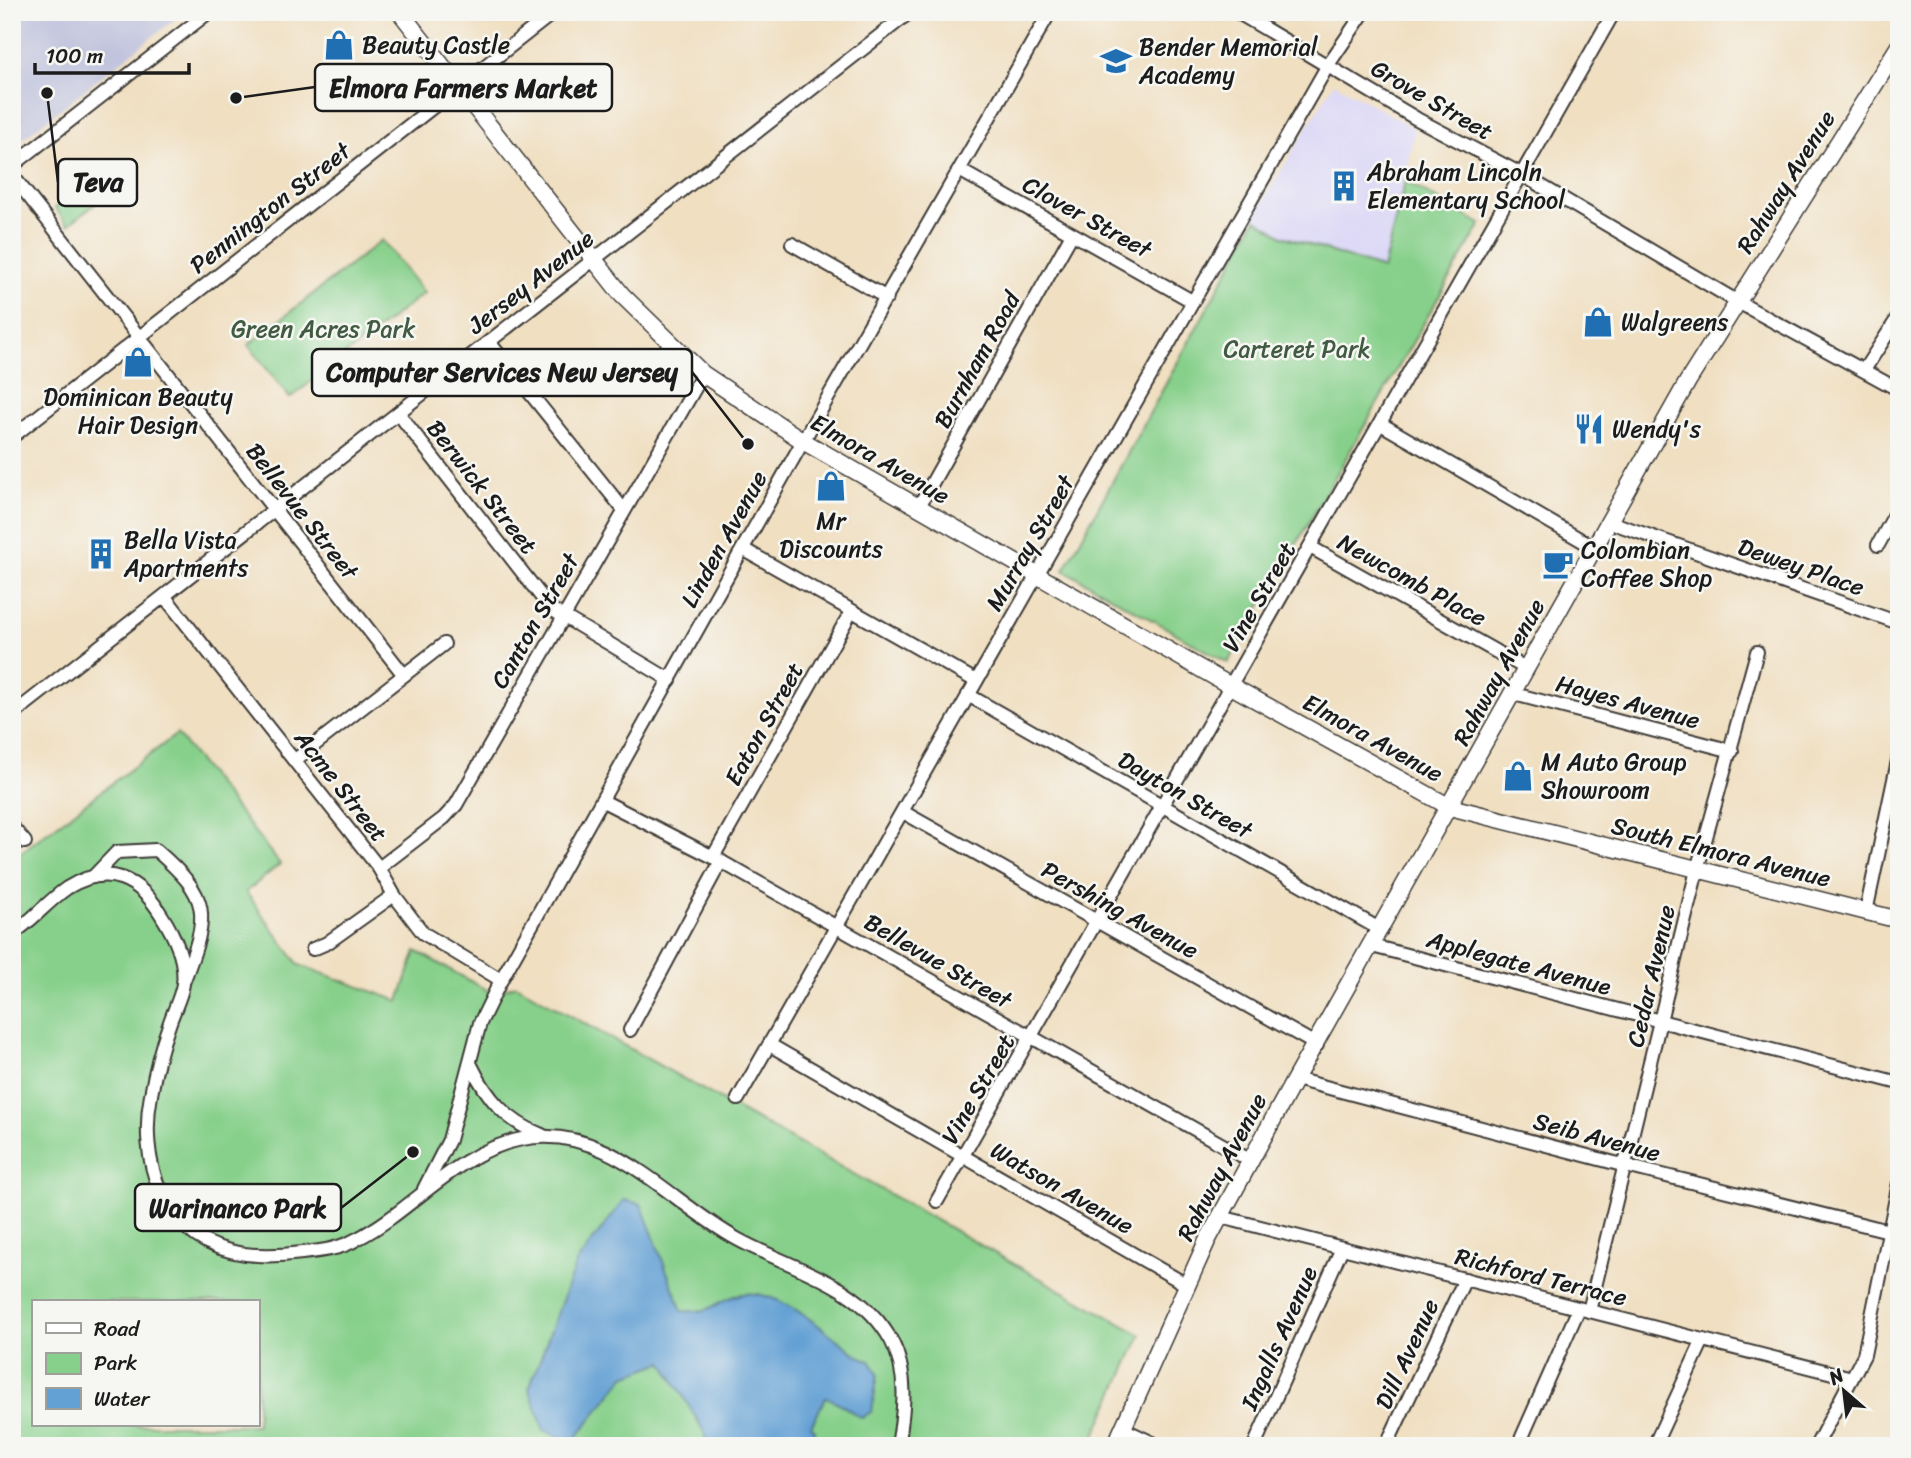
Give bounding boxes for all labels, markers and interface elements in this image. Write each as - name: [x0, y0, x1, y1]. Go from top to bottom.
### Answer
- place label: Beauty Castle: [362, 24, 510, 66]
- place label: Bender Memorial Academy: [1138, 26, 1319, 96]
- shop icon: Beauty Castle: [322, 28, 356, 62]
- scale bar: [35, 32, 189, 76]
- text: 100 m: [46, 37, 103, 75]
- school or university icon: Bender Memorial Academy: [1099, 44, 1133, 78]
- street label: Grove Street: [1363, 48, 1501, 152]
- callout: Elmora Farmers Market: [315, 64, 612, 111]
- text: Elmora Farmers Market: [329, 65, 598, 111]
- street label: Rahway Avenue: [1725, 102, 1847, 262]
- street label: Pennington Street: [180, 130, 361, 285]
- place label: Abraham Lincoln Elementary School: [1366, 151, 1566, 221]
- callout: Teva: [58, 159, 137, 206]
- text: Teva: [73, 159, 124, 205]
- street label: Clover Street: [1014, 164, 1161, 271]
- building icon: Abraham Lincoln Elementary School: [1327, 169, 1361, 203]
- street label: Jersey Avenue: [457, 219, 604, 346]
- street label: Burnham Road: [922, 283, 1033, 436]
- place label: Walgreens: [1621, 301, 1728, 343]
- shop icon: Walgreens: [1581, 305, 1615, 339]
- park label: Green Acres Park: [231, 308, 415, 350]
- park label: Carteret Park: [1223, 328, 1371, 370]
- shop icon: Dominican Beauty Hair Design: [121, 345, 155, 379]
- callout: Computer Services New Jersey: [312, 349, 692, 396]
- text: Computer Services New Jersey: [325, 349, 678, 395]
- place label: Dominican Beauty Hair Design: [43, 376, 233, 446]
- street label: Elmora Avenue: [802, 402, 958, 516]
- place label: Wendy's: [1612, 408, 1702, 450]
- street label: Berwick Street: [416, 410, 548, 564]
- restaurant icon: Wendy's: [1572, 412, 1606, 446]
- street label: Bellevue Street: [235, 433, 370, 590]
- street label: Linden Avenue: [669, 463, 779, 615]
- street label: Murray Street: [974, 466, 1087, 619]
- shop icon: Mr Discounts: [814, 469, 848, 503]
- place label: Mr Discounts: [779, 500, 883, 570]
- place label: Bella Vista Apartments: [123, 519, 249, 589]
- street label: Newcomb Place: [1330, 522, 1494, 638]
- street label: Dewey Place: [1732, 526, 1870, 608]
- place label: Colombian Coffee Shop: [1581, 529, 1712, 599]
- street label: Vine Street: [1210, 534, 1308, 660]
- building icon: Bella Vista Apartments: [84, 537, 118, 571]
- street label: Canton Street: [479, 544, 592, 697]
- cafe icon: Colombian Coffee Shop: [1541, 547, 1575, 581]
- street label: Rahway Avenue: [1441, 591, 1557, 753]
- street label: Eaton Street: [713, 654, 815, 794]
- street label: Hayes Avenue: [1551, 663, 1705, 741]
- street label: Elmora Avenue: [1295, 682, 1451, 794]
- street label: Acme Street: [283, 720, 399, 852]
- street label: Dayton Street: [1110, 739, 1262, 851]
- place label: M Auto Group Showroom: [1541, 741, 1687, 811]
- shop icon: M Auto Group Showroom: [1501, 759, 1535, 793]
- street label: South Elmora Avenue: [1607, 804, 1835, 900]
- street label: Pershing Avenue: [1033, 849, 1207, 971]
- street label: Cedar Avenue: [1614, 901, 1688, 1051]
- street label: Bellevue Street: [856, 902, 1021, 1021]
- street label: Applegate Avenue: [1421, 918, 1616, 1008]
- street label: Vine Street: [929, 1026, 1027, 1152]
- street label: Rahway Avenue: [1165, 1085, 1279, 1249]
- street label: Seib Avenue: [1529, 1100, 1665, 1174]
- street label: Watson Avenue: [982, 1130, 1142, 1246]
- callout: Warinanco Park: [135, 1184, 341, 1231]
- text: Warinanco Park: [149, 1185, 327, 1231]
- street label: Richford Terrace: [1451, 1235, 1631, 1319]
- street label: Ingalls Avenue: [1228, 1259, 1330, 1418]
- street label: Dill Avenue: [1363, 1292, 1451, 1416]
- legend: [32, 1300, 259, 1426]
- text: Road: [94, 1310, 141, 1348]
- text: Park: [94, 1344, 137, 1382]
- north arrow: [1810, 1356, 1880, 1426]
- text: N: [1822, 1358, 1851, 1395]
- text: Water: [94, 1380, 151, 1418]

